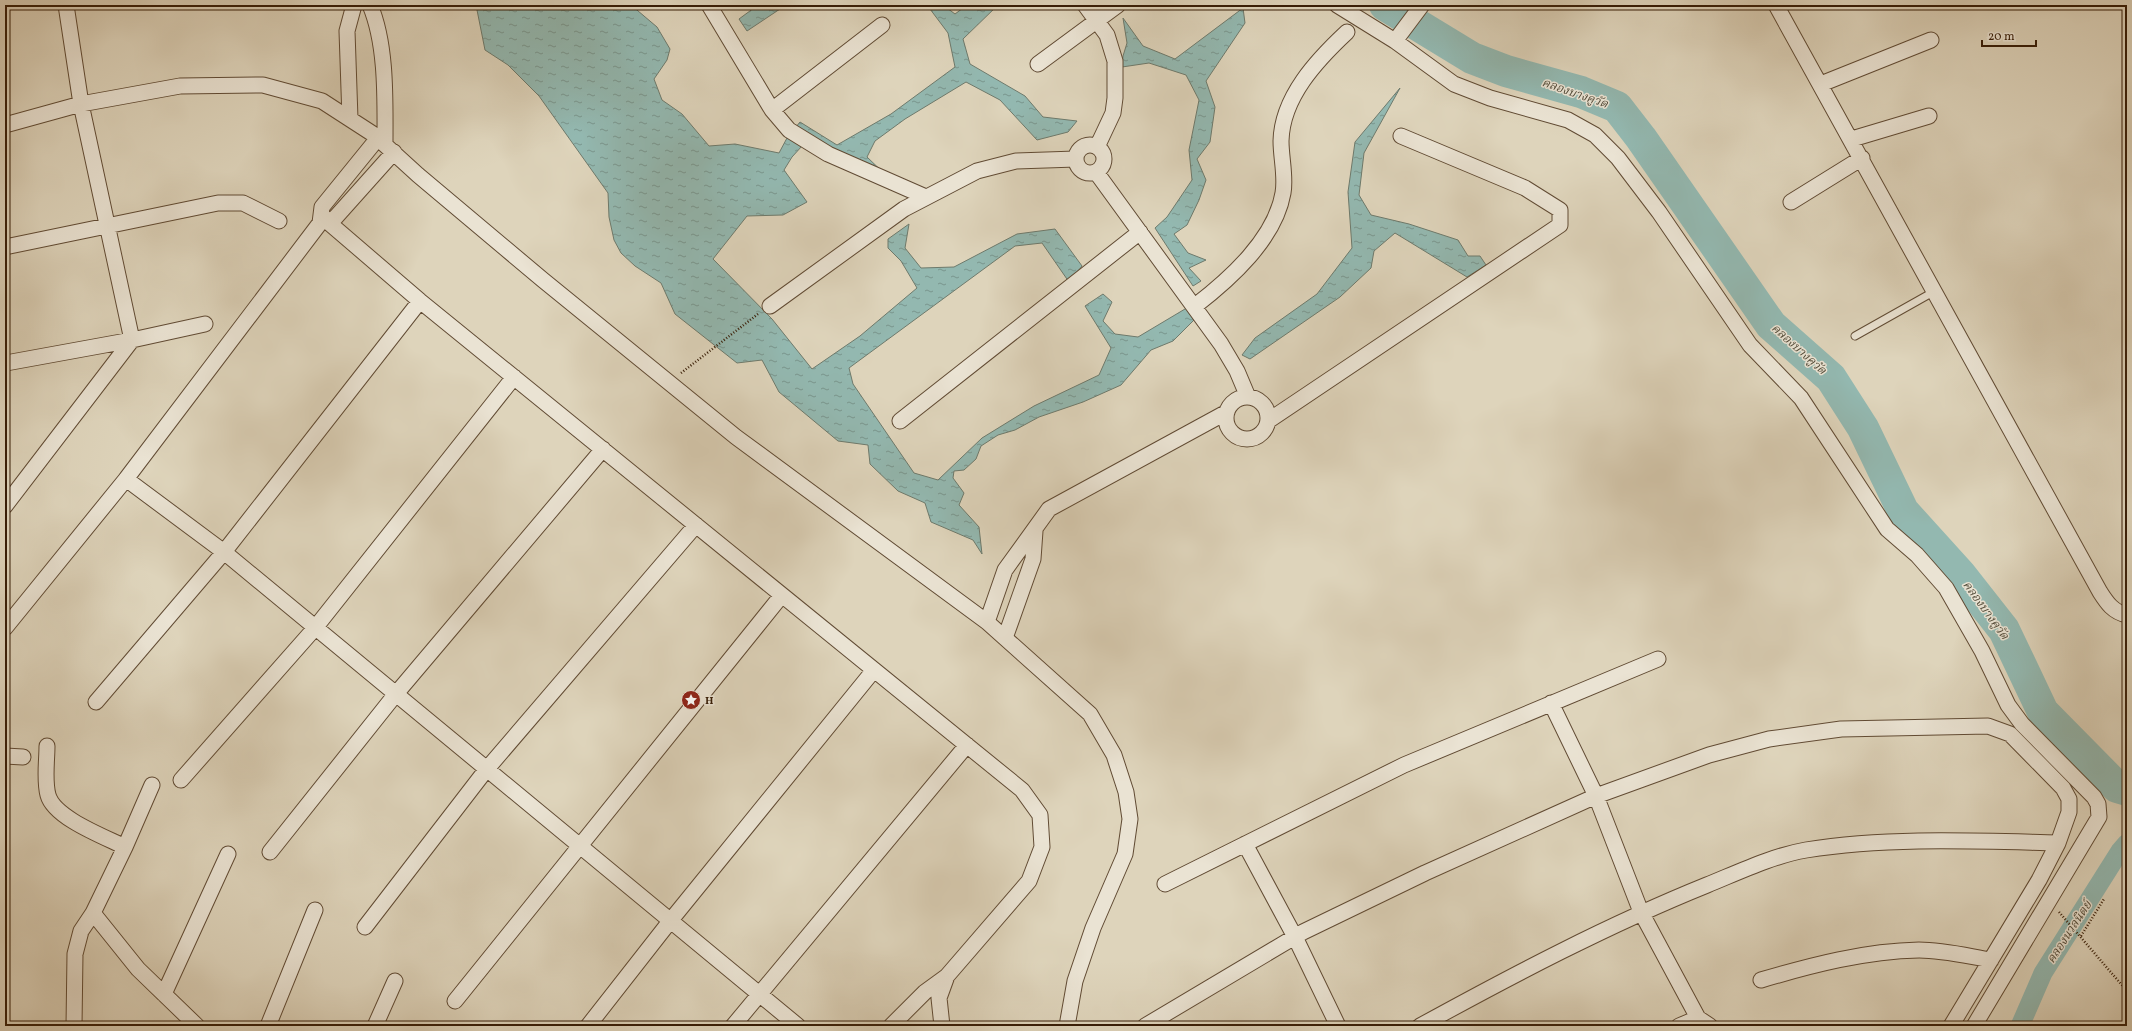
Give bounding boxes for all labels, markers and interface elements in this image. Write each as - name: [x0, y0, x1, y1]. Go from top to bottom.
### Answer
- scale bar: [1982, 22, 2036, 48]
- text: 20 m: [1988, 29, 2015, 45]
- water label: คลองบางคูวัด: [1540, 75, 1610, 113]
- water label: คลองบางคูวัด: [1767, 321, 1829, 379]
- water label: คลองบางคูวัด: [1959, 578, 2012, 643]
- place icon: H: [680, 689, 702, 711]
- place label: H: [705, 694, 714, 709]
- water label: คลองนวลนิตย์: [2044, 896, 2098, 967]

